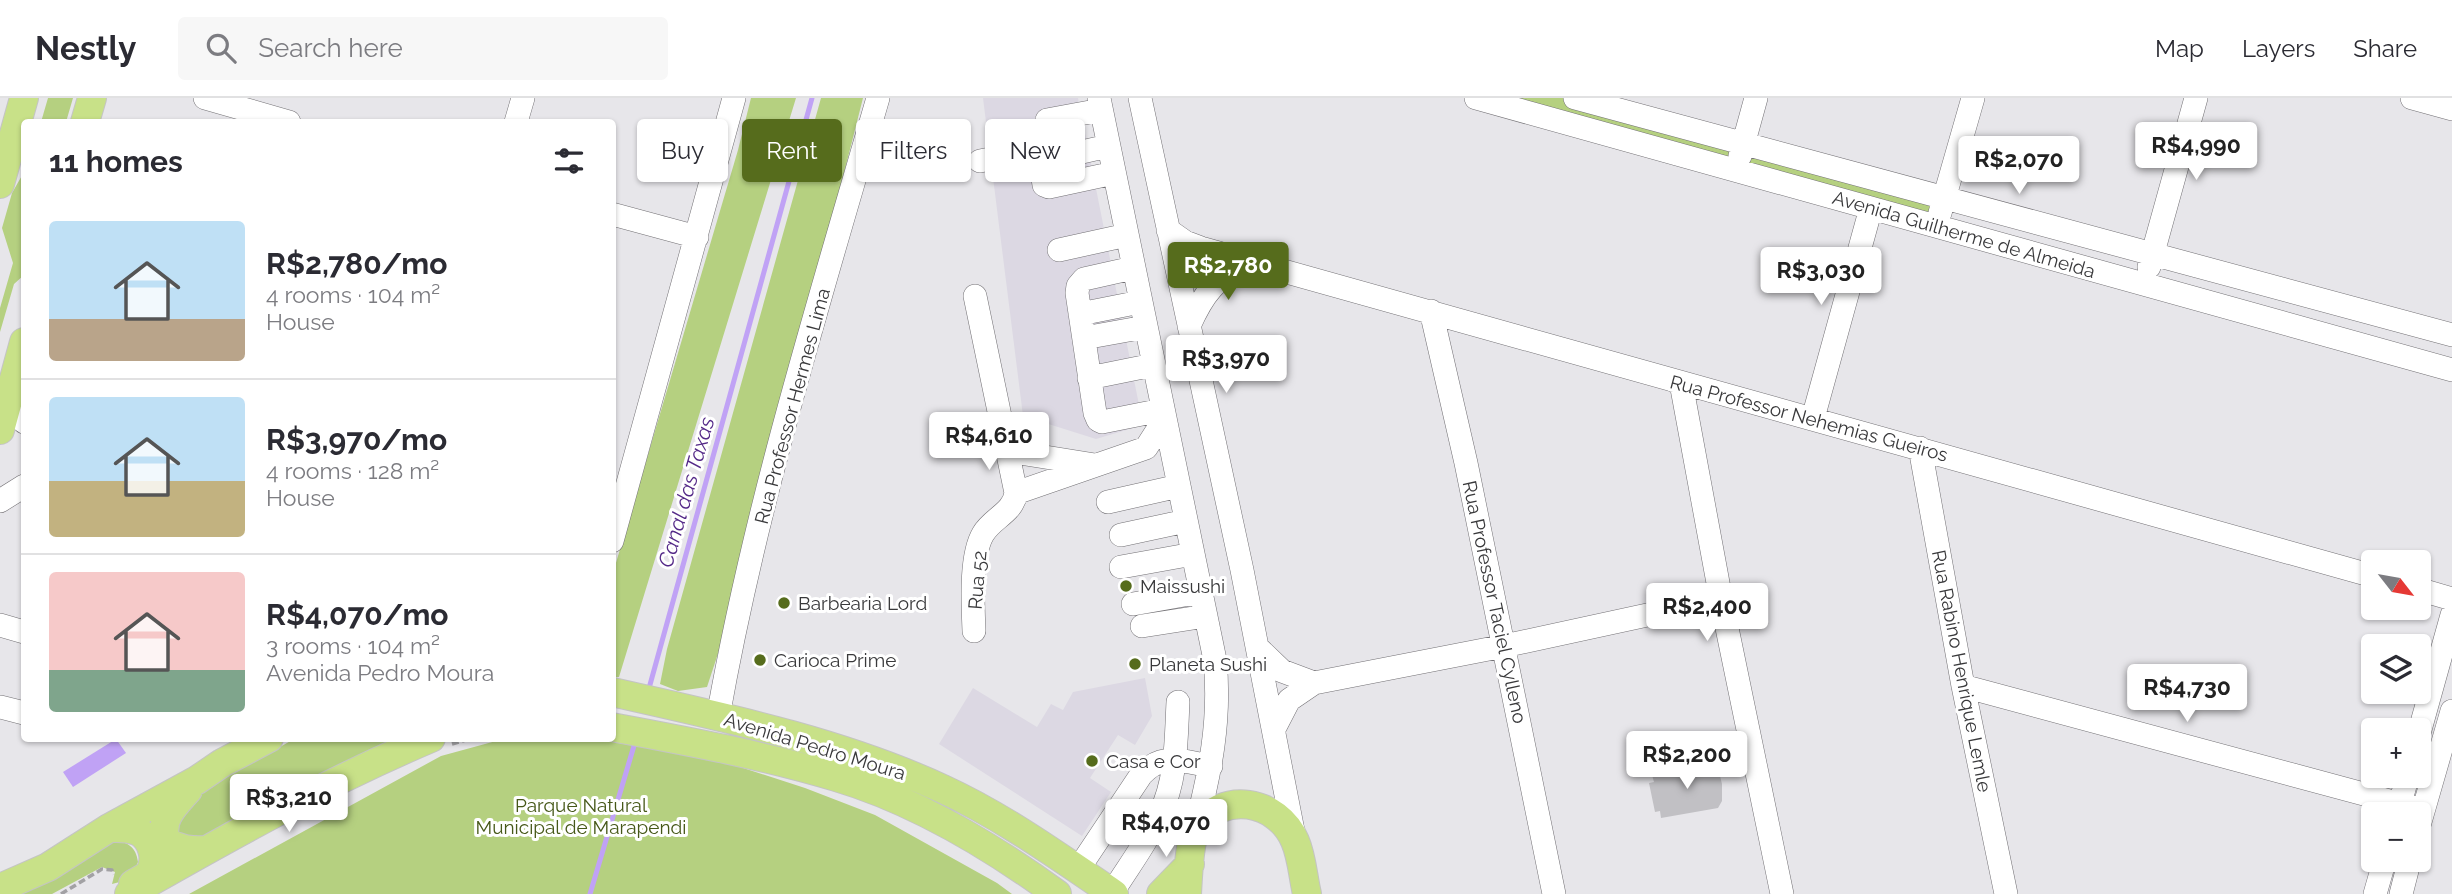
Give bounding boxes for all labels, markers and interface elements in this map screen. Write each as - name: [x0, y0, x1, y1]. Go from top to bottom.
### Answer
- search box: [178, 17, 668, 80]
- text: Nestly: [35, 29, 136, 68]
- icon: search: [202, 29, 240, 67]
- text: Search here: [258, 33, 403, 63]
- text: Map: [2155, 34, 2204, 63]
- text: Layers: [2242, 34, 2315, 63]
- text: Share: [2353, 34, 2417, 63]
- chip: Buy: [637, 119, 728, 182]
- chip: Rent: [742, 119, 842, 182]
- chip: Filters: [856, 119, 971, 182]
- chip: New: [985, 119, 1085, 182]
- pin: R$4,990: [2131, 122, 2261, 182]
- text: R$4,990: [2151, 131, 2241, 158]
- pin: R$2,070: [1954, 136, 2084, 196]
- icon: filters: [550, 142, 588, 180]
- text: 11 homes: [49, 144, 183, 179]
- text: R$2,070: [1974, 145, 2064, 172]
- street label: Avenida Guilherme de Almeida: [1830, 186, 2098, 282]
- pin: R$2,780: [1163, 242, 1293, 302]
- text: R$2,780/mo: [266, 246, 447, 281]
- pin: R$3,030: [1756, 248, 1886, 307]
- icon: home: [105, 249, 189, 333]
- text: R$2,780: [1184, 251, 1272, 278]
- text: R$3,030: [1776, 256, 1866, 283]
- text: 4 rooms · 104 m²: [266, 281, 440, 308]
- street label: Rua Professor Hermes Lima: [750, 286, 834, 526]
- text: House: [266, 308, 335, 335]
- pin: R$3,970: [1161, 336, 1291, 395]
- text: R$3,970: [1182, 344, 1270, 371]
- street label: Rua Professor Nehemias Gueiros: [1668, 370, 1950, 466]
- pin: R$4,610: [924, 412, 1054, 472]
- water label: Canal das Taxas: [653, 414, 719, 570]
- text: R$4,610: [945, 421, 1033, 448]
- text: R$3,970/mo: [266, 422, 447, 457]
- icon: home: [105, 425, 189, 509]
- text: 4 rooms · 128 m²: [266, 457, 439, 484]
- street label: Rua Professor Taciel Cylleno: [1458, 479, 1532, 725]
- text: House: [266, 484, 335, 511]
- street label: Rua Rabino Henrique Lemle: [1928, 548, 1996, 794]
- street label: Rua 52: [963, 550, 991, 610]
- north arrow: [2361, 550, 2431, 620]
- map controls: [2361, 550, 2431, 872]
- place label: Maissushi: [1140, 575, 1225, 597]
- marker: Maissushi: [1118, 578, 1134, 594]
- pin: R$2,400: [1642, 584, 1772, 643]
- place label: Barbearia Lord: [798, 592, 927, 614]
- text: R$2,400: [1662, 592, 1752, 619]
- marker: Barbearia Lord: [776, 595, 792, 611]
- text: R$4,070/mo: [266, 597, 449, 632]
- icon: home: [105, 600, 189, 684]
- text: 3 rooms · 104 m²: [266, 632, 440, 659]
- button: layers: [2361, 634, 2431, 704]
- place label: Carioca Prime: [774, 649, 896, 671]
- marker: Carioca Prime: [752, 652, 768, 668]
- place label: Planeta Sushi: [1149, 653, 1267, 675]
- marker: Planeta Sushi: [1127, 656, 1143, 672]
- text: Avenida Pedro Moura: [266, 659, 494, 686]
- pin: R$4,730: [2122, 664, 2252, 724]
- text: R$4,730: [2143, 673, 2231, 700]
- street label: Avenida Pedro Moura: [722, 708, 908, 784]
- button: +: [2361, 718, 2431, 788]
- pin: R$2,200: [1622, 732, 1752, 791]
- text: R$2,200: [1642, 740, 1732, 767]
- place label: Casa e Cor: [1106, 750, 1201, 772]
- marker: Casa e Cor: [1084, 753, 1100, 769]
- pin: R$3,210: [224, 774, 354, 834]
- text: R$3,210: [246, 783, 332, 810]
- park label: Parque Natural Municipal de Marapendi: [476, 794, 686, 838]
- pin: R$4,070: [1101, 800, 1231, 859]
- button: −: [2361, 802, 2431, 872]
- text: R$4,070: [1121, 808, 1211, 835]

